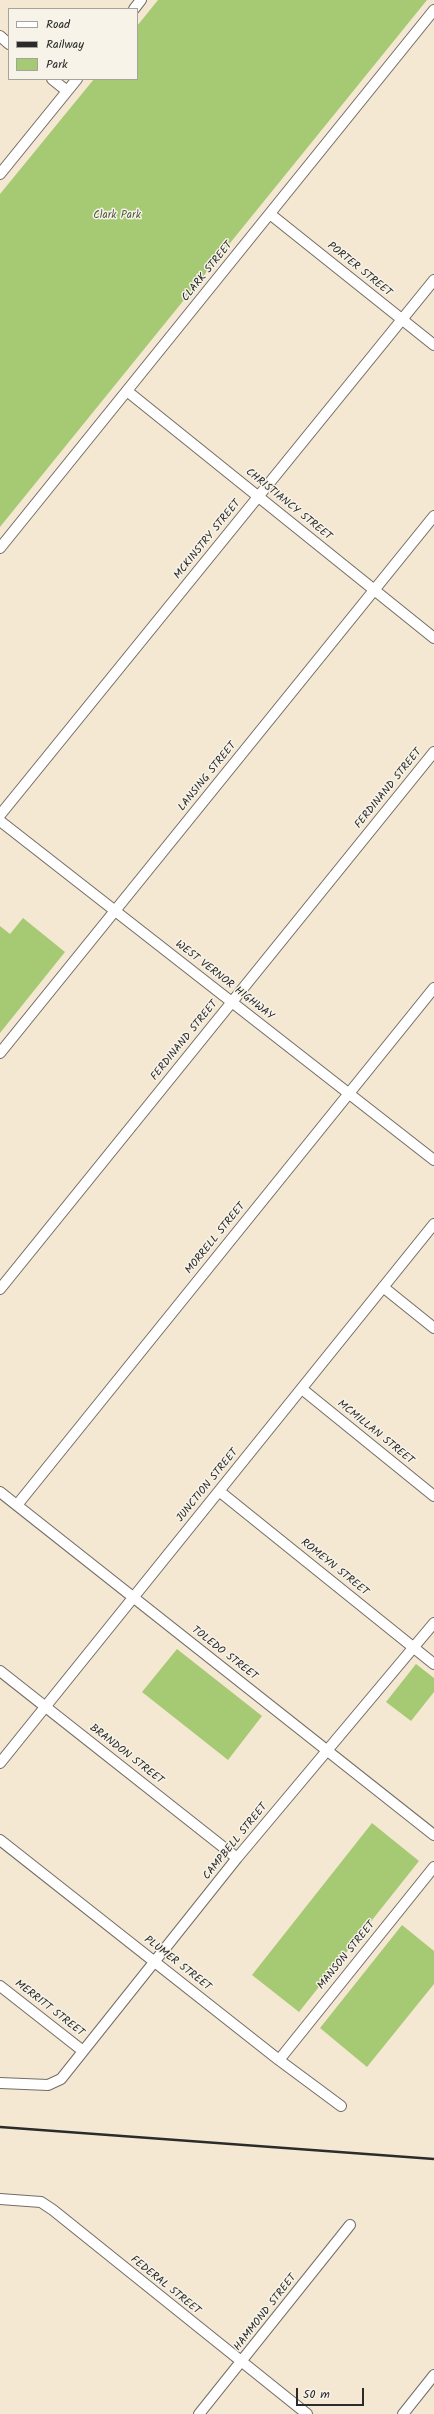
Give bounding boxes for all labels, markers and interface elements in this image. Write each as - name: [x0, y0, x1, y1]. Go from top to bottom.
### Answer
- legend: [8, 8, 138, 80]
- text: Road: [46, 15, 70, 34]
- text: Railway: [46, 35, 84, 54]
- text: Park: [46, 55, 68, 74]
- park label: Clark Park: [93, 209, 141, 223]
- street label: CLARK STREET: [180, 239, 236, 305]
- street label: PORTER STREET: [324, 240, 394, 300]
- street label: CHRISTIANCY STREET: [242, 466, 334, 544]
- street label: MCKINSTRY STREET: [172, 498, 244, 582]
- street label: LANSING STREET: [176, 740, 240, 814]
- street label: FERDINAND STREET: [353, 746, 425, 832]
- street label: WEST VERNOR HIGHWAY: [172, 938, 276, 1024]
- street label: FERDINAND STREET: [149, 998, 221, 1084]
- street label: MORRELL STREET: [183, 1201, 249, 1277]
- street label: MCMILLAN STREET: [334, 1398, 416, 1468]
- street label: JUNCTION STREET: [174, 1447, 242, 1525]
- street label: ROMEYN STREET: [297, 1537, 371, 1599]
- street label: TOLEDO STREET: [188, 1624, 260, 1684]
- street label: BRANDON STREET: [86, 1722, 166, 1788]
- street label: CAMPBELL STREET: [201, 1801, 271, 1883]
- street label: MANSON STREET: [315, 1919, 379, 1993]
- street label: PLUMER STREET: [141, 1934, 213, 1994]
- street label: MERRITT STREET: [12, 1978, 86, 2040]
- street label: FEDERAL STREET: [127, 2254, 203, 2318]
- street label: HAMMOND STREET: [232, 2272, 300, 2354]
- scale bar: [298, 2380, 366, 2406]
- text: 50 m: [303, 2385, 330, 2404]

